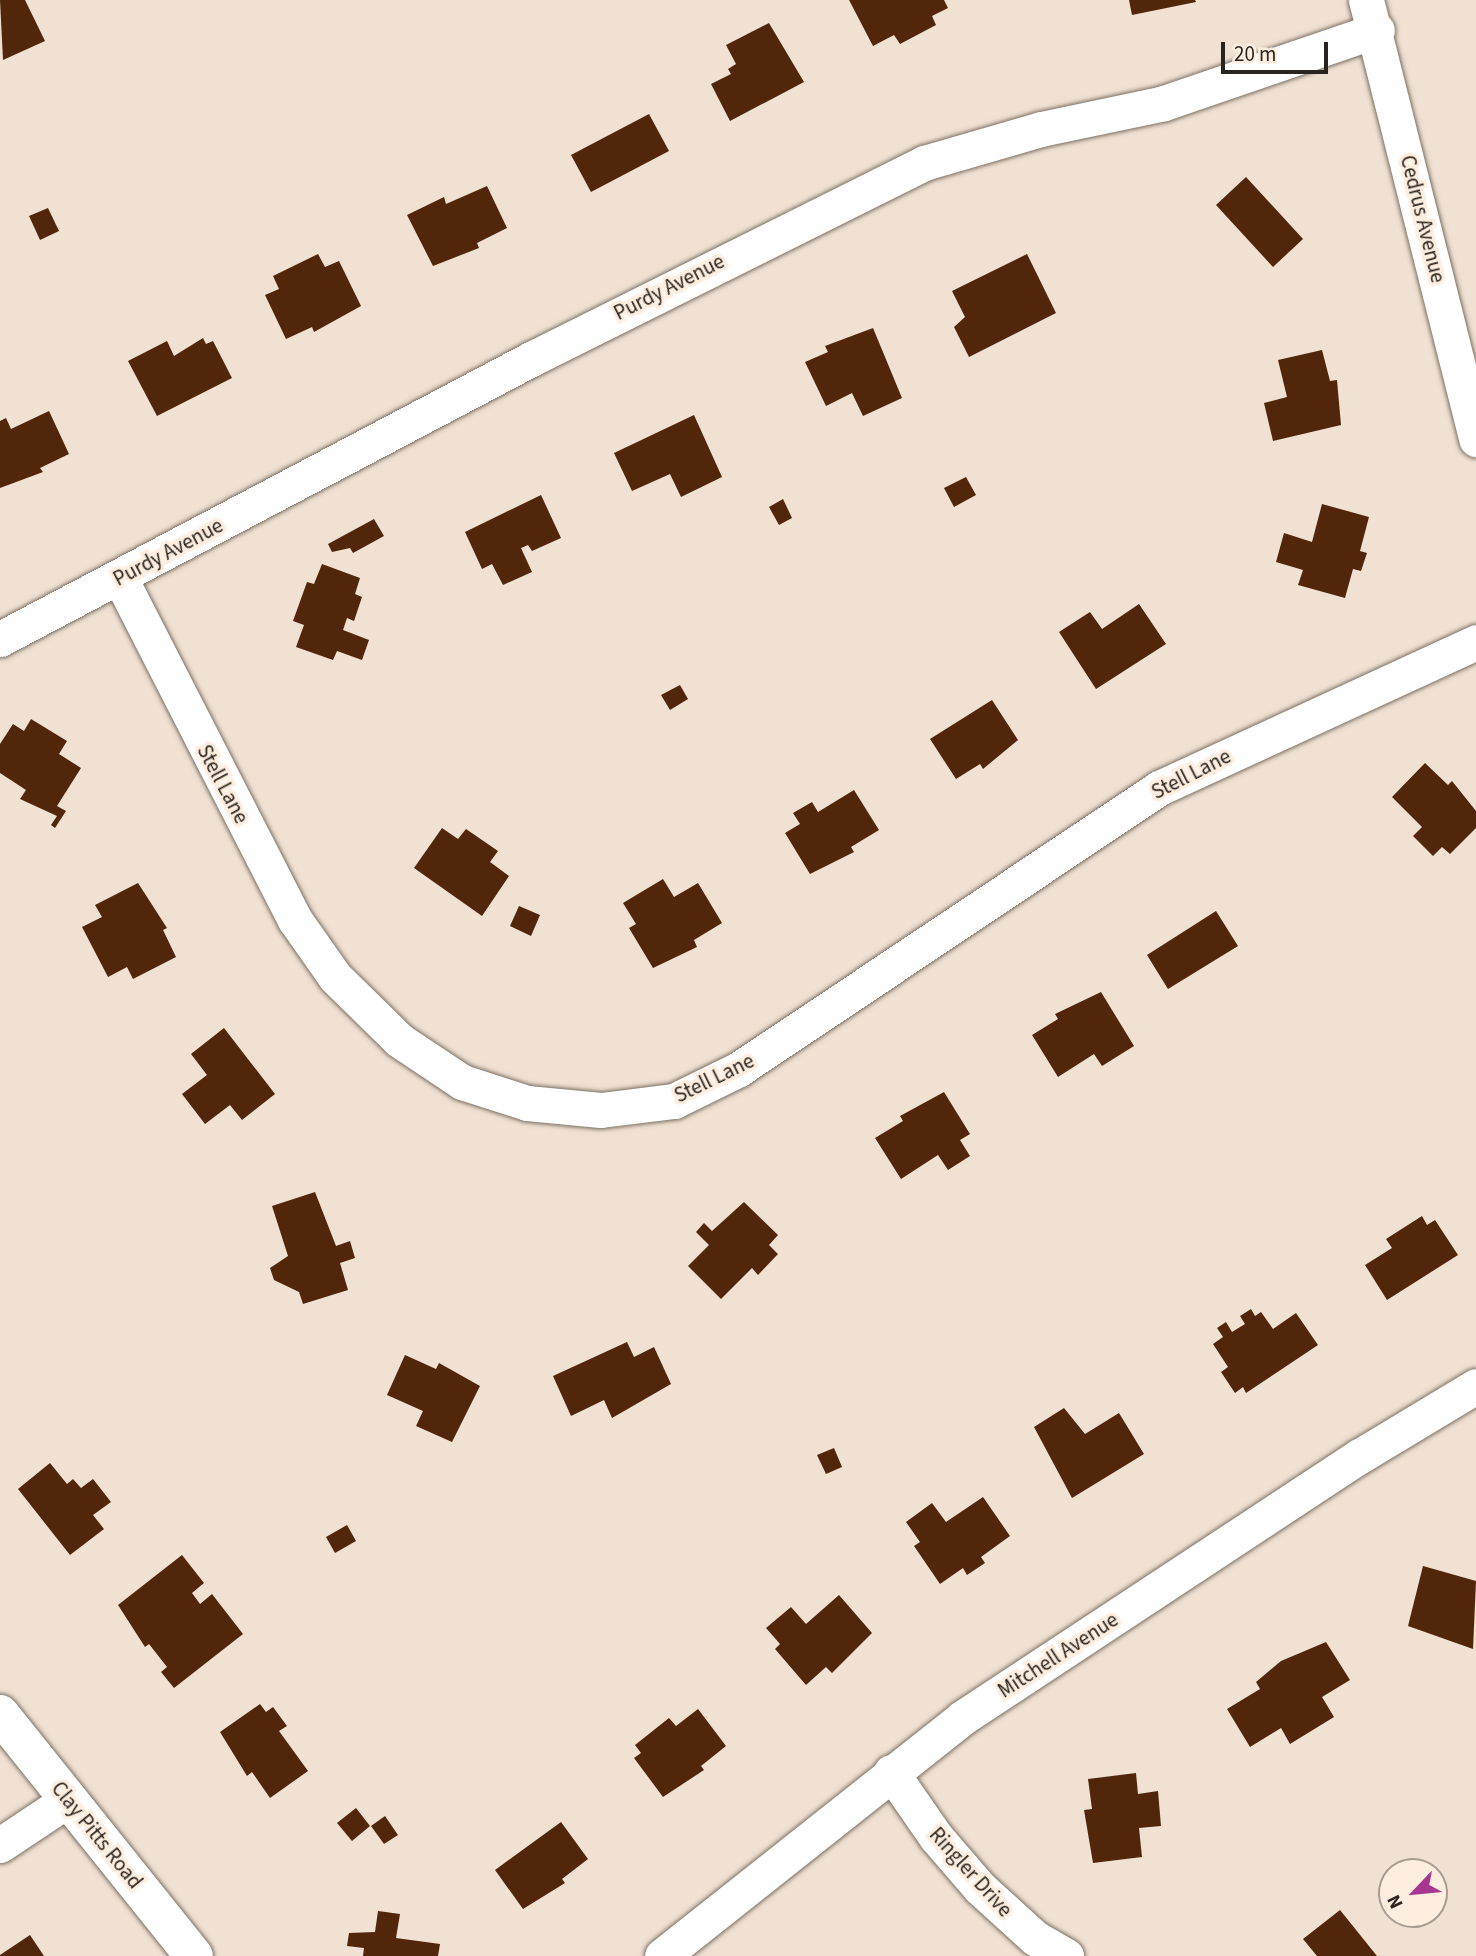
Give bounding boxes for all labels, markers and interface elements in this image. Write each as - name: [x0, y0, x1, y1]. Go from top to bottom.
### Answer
- scale bar: [1224, 28, 1331, 72]
- text: 20 m: [1234, 39, 1276, 69]
- street label: Cedrus Avenue: [1395, 153, 1451, 285]
- street label: Purdy Avenue: [609, 248, 729, 326]
- street label: Purdy Avenue: [109, 513, 227, 591]
- street label: Stell Lane: [192, 740, 254, 828]
- street label: Stell Lane: [1147, 743, 1235, 805]
- street label: Stell Lane: [670, 1048, 758, 1108]
- street label: Mitchell Avenue: [993, 1607, 1123, 1703]
- street label: Clay Pitts Road: [46, 1776, 148, 1894]
- street label: Ringler Drive: [924, 1822, 1018, 1922]
- north arrow: [1378, 1858, 1448, 1928]
- text: N: [1381, 1890, 1410, 1913]

